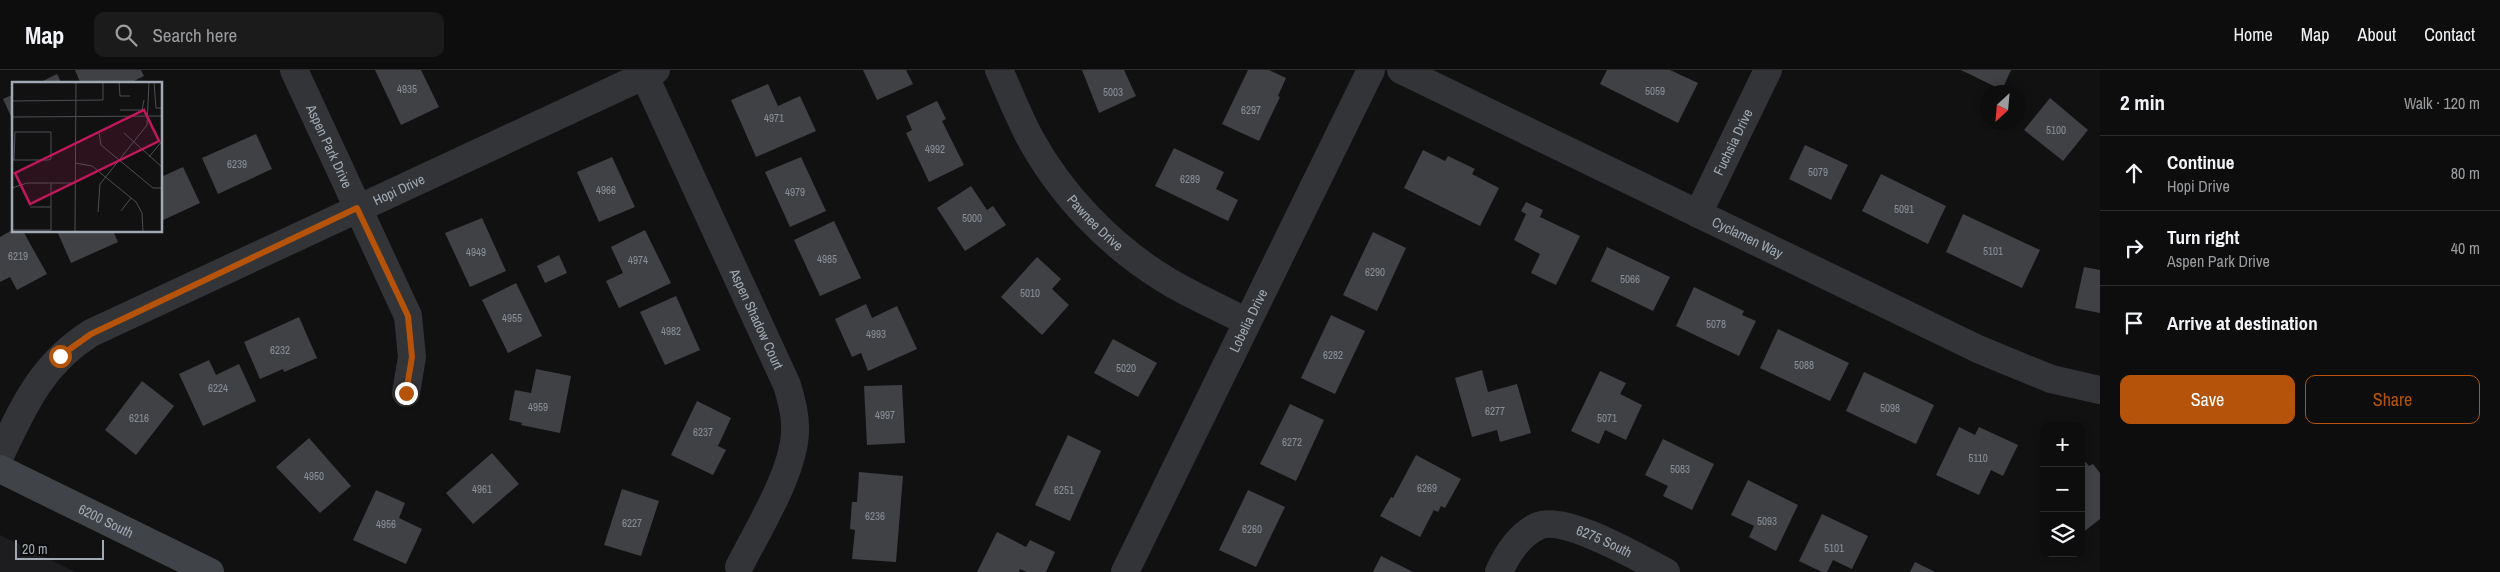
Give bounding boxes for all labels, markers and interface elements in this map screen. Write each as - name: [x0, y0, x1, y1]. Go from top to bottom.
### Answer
- search box: [94, 12, 444, 57]
- text: Map: [25, 19, 64, 51]
- icon: search: [112, 21, 140, 49]
- text: Search here: [152, 22, 237, 48]
- text: Home: [2233, 22, 2273, 47]
- text: Map: [2301, 22, 2330, 47]
- text: About: [2358, 22, 2396, 47]
- text: Contact: [2424, 22, 2475, 47]
- inset map: [12, 82, 162, 232]
- house number: 4935: [397, 82, 417, 96]
- house number: 5059: [1645, 84, 1665, 98]
- house number: 5003: [1103, 85, 1123, 99]
- north arrow: [1980, 85, 2025, 130]
- text: 2 min: [2120, 88, 2165, 117]
- text: Walk · 120 m: [2404, 92, 2480, 114]
- street label: Aspen Park Drive: [302, 101, 356, 191]
- house number: 6297: [1241, 103, 1261, 117]
- street label: Fuchsia Drive: [1709, 106, 1757, 178]
- house number: 4971: [764, 111, 784, 125]
- house number: 5100: [2046, 123, 2066, 137]
- house number: 4992: [925, 142, 945, 156]
- text: Continue: [2167, 149, 2235, 175]
- house number: 6239: [227, 157, 247, 171]
- icon: ahead: [2120, 159, 2148, 187]
- text: 80 m: [2451, 162, 2480, 184]
- house number: 5079: [1808, 165, 1828, 179]
- street label: Hopi Drive: [370, 170, 427, 209]
- house number: 6289: [1180, 172, 1200, 186]
- text: Hopi Drive: [2167, 175, 2230, 197]
- house number: 4966: [596, 183, 616, 197]
- house number: 4979: [785, 185, 805, 199]
- street label: Pawnee Drive: [1063, 191, 1127, 255]
- house number: 5091: [1894, 202, 1914, 216]
- house number: 5000: [962, 211, 982, 225]
- street label: Cyclamen Way: [1709, 213, 1786, 263]
- text: Turn right: [2167, 224, 2239, 250]
- icon: right: [2120, 234, 2148, 262]
- text: 40 m: [2451, 237, 2480, 259]
- house number: 5101: [1983, 244, 2003, 258]
- house number: 4949: [466, 245, 486, 259]
- house number: 6219: [8, 249, 28, 263]
- text: Aspen Park Drive: [2167, 250, 2270, 272]
- house number: 4985: [817, 252, 837, 266]
- house number: 4974: [628, 253, 648, 267]
- street label: Aspen Shadow Court: [725, 265, 787, 372]
- house number: 6290: [1365, 265, 1385, 279]
- house number: 5066: [1620, 272, 1640, 286]
- house number: 5010: [1020, 286, 1040, 300]
- street label: Lobelia Drive: [1225, 286, 1271, 355]
- icon: arrive: [2120, 309, 2148, 337]
- text: Arrive at destination: [2167, 310, 2318, 336]
- house number: 4955: [502, 311, 522, 325]
- house number: 5078: [1706, 317, 1726, 331]
- house number: 4982: [661, 324, 681, 338]
- house number: 4993: [866, 327, 886, 341]
- house number: 6232: [270, 343, 290, 357]
- route start: [49, 345, 72, 368]
- house number: 6282: [1323, 348, 1343, 362]
- house number: 5088: [1794, 358, 1814, 372]
- house number: 5020: [1116, 361, 1136, 375]
- button: Save: [2120, 375, 2295, 424]
- button: Share: [2305, 375, 2480, 424]
- house number: 6224: [208, 381, 228, 395]
- route end: [395, 382, 418, 405]
- house number: 4959: [528, 400, 548, 414]
- house number: 5098: [1880, 401, 1900, 415]
- house number: 6277: [1485, 404, 1505, 418]
- house number: 4997: [875, 408, 895, 422]
- house number: 6216: [129, 411, 149, 425]
- house number: 5071: [1597, 411, 1617, 425]
- map controls: [2040, 422, 2085, 557]
- button: +: [2040, 422, 2085, 467]
- house number: 6237: [693, 425, 713, 439]
- house number: 6272: [1282, 435, 1302, 449]
- house number: 5110: [1968, 451, 1988, 465]
- house number: 5083: [1670, 462, 1690, 476]
- button: −: [2040, 467, 2085, 512]
- house number: 4950: [304, 469, 324, 483]
- house number: 6269: [1417, 481, 1437, 495]
- house number: 4961: [472, 482, 492, 496]
- house number: 6251: [1054, 483, 1074, 497]
- street label: 6200 South: [76, 500, 136, 542]
- house number: 6236: [865, 509, 885, 523]
- button: layers: [2040, 512, 2085, 557]
- house number: 5093: [1757, 514, 1777, 528]
- house number: 6227: [622, 516, 642, 530]
- house number: 4956: [376, 517, 396, 531]
- street label: 6275 South: [1574, 521, 1635, 562]
- house number: 6260: [1242, 522, 1262, 536]
- scale bar: [15, 537, 104, 560]
- text: 20 m: [22, 540, 48, 558]
- house number: 5101: [1824, 541, 1844, 555]

